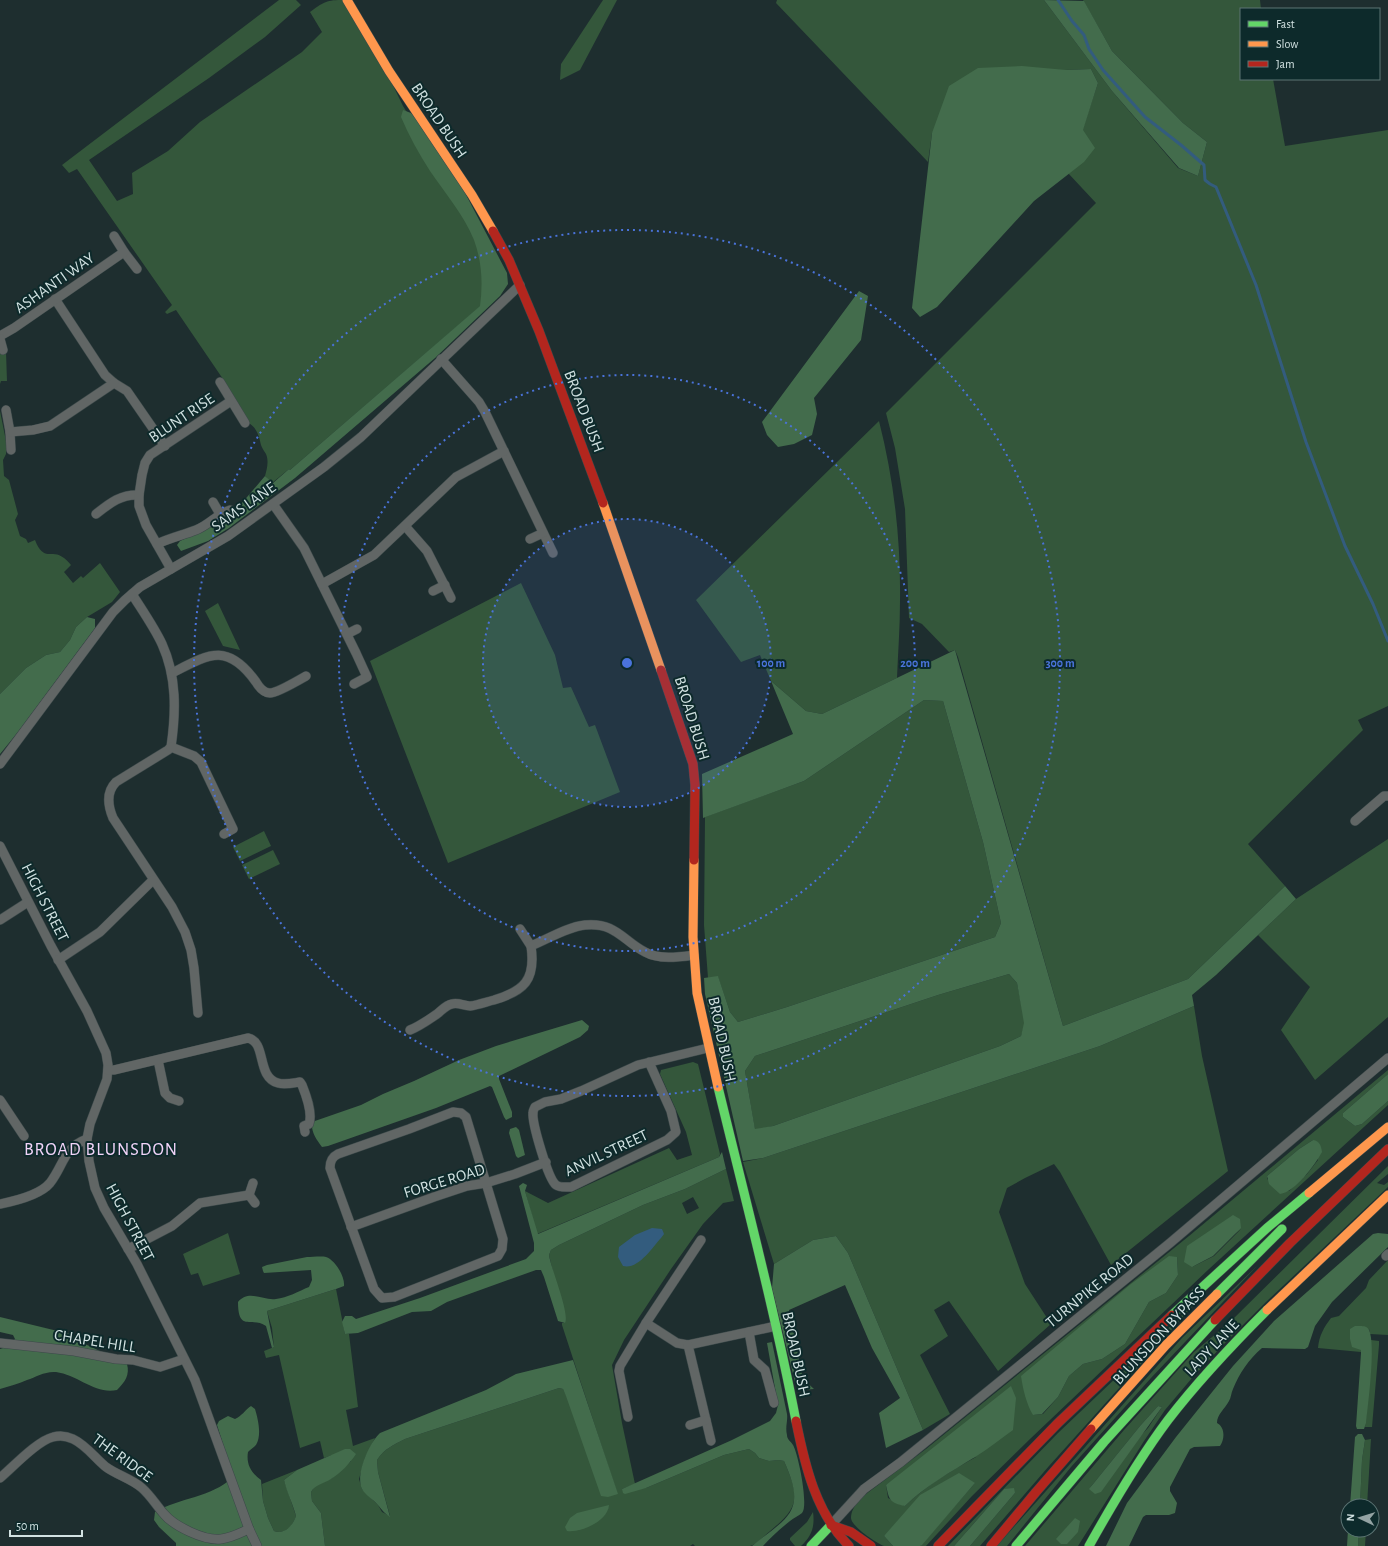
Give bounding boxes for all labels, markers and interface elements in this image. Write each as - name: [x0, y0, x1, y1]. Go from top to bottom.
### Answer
- legend: [1240, 8, 1380, 80]
- text: Fast: [1276, 18, 1295, 30]
- text: Slow: [1276, 38, 1298, 50]
- text: Jam: [1276, 58, 1295, 70]
- street label: BROAD BUSH: [408, 80, 470, 161]
- street label: ASHANTI WAY: [12, 249, 98, 316]
- street label: BROAD BUSH: [561, 368, 607, 455]
- street label: BLUNT RISE: [146, 390, 217, 445]
- street label: SAMS LANE: [209, 479, 279, 535]
- centre of rings: [620, 656, 634, 670]
- text: 100 m: [757, 657, 785, 669]
- text: 200 m: [900, 657, 930, 669]
- text: 300 m: [1045, 657, 1075, 669]
- street label: BROAD BUSH: [672, 675, 712, 762]
- street label: HIGH STREET: [19, 861, 72, 944]
- street label: BROAD BUSH: [705, 995, 739, 1083]
- street label: ANVIL STREET: [562, 1127, 651, 1179]
- district label: BROAD BLUNSDON: [24, 1141, 178, 1159]
- street label: FORGE ROAD: [402, 1161, 487, 1201]
- street label: HIGH STREET: [103, 1181, 157, 1264]
- street label: TURNPIKE ROAD: [1043, 1251, 1136, 1331]
- street label: BLUNSDON BYPASS: [1110, 1284, 1208, 1387]
- street label: BROAD BUSH: [779, 1310, 813, 1398]
- street label: LADY LANE: [1182, 1316, 1242, 1379]
- street label: CHAPEL HILL: [53, 1327, 137, 1355]
- street label: THE RIDGE: [89, 1431, 156, 1485]
- north arrow: [1340, 1498, 1380, 1538]
- scale bar: [10, 1512, 82, 1538]
- text: N: [1345, 1513, 1356, 1522]
- text: 50 m: [16, 1520, 39, 1532]

